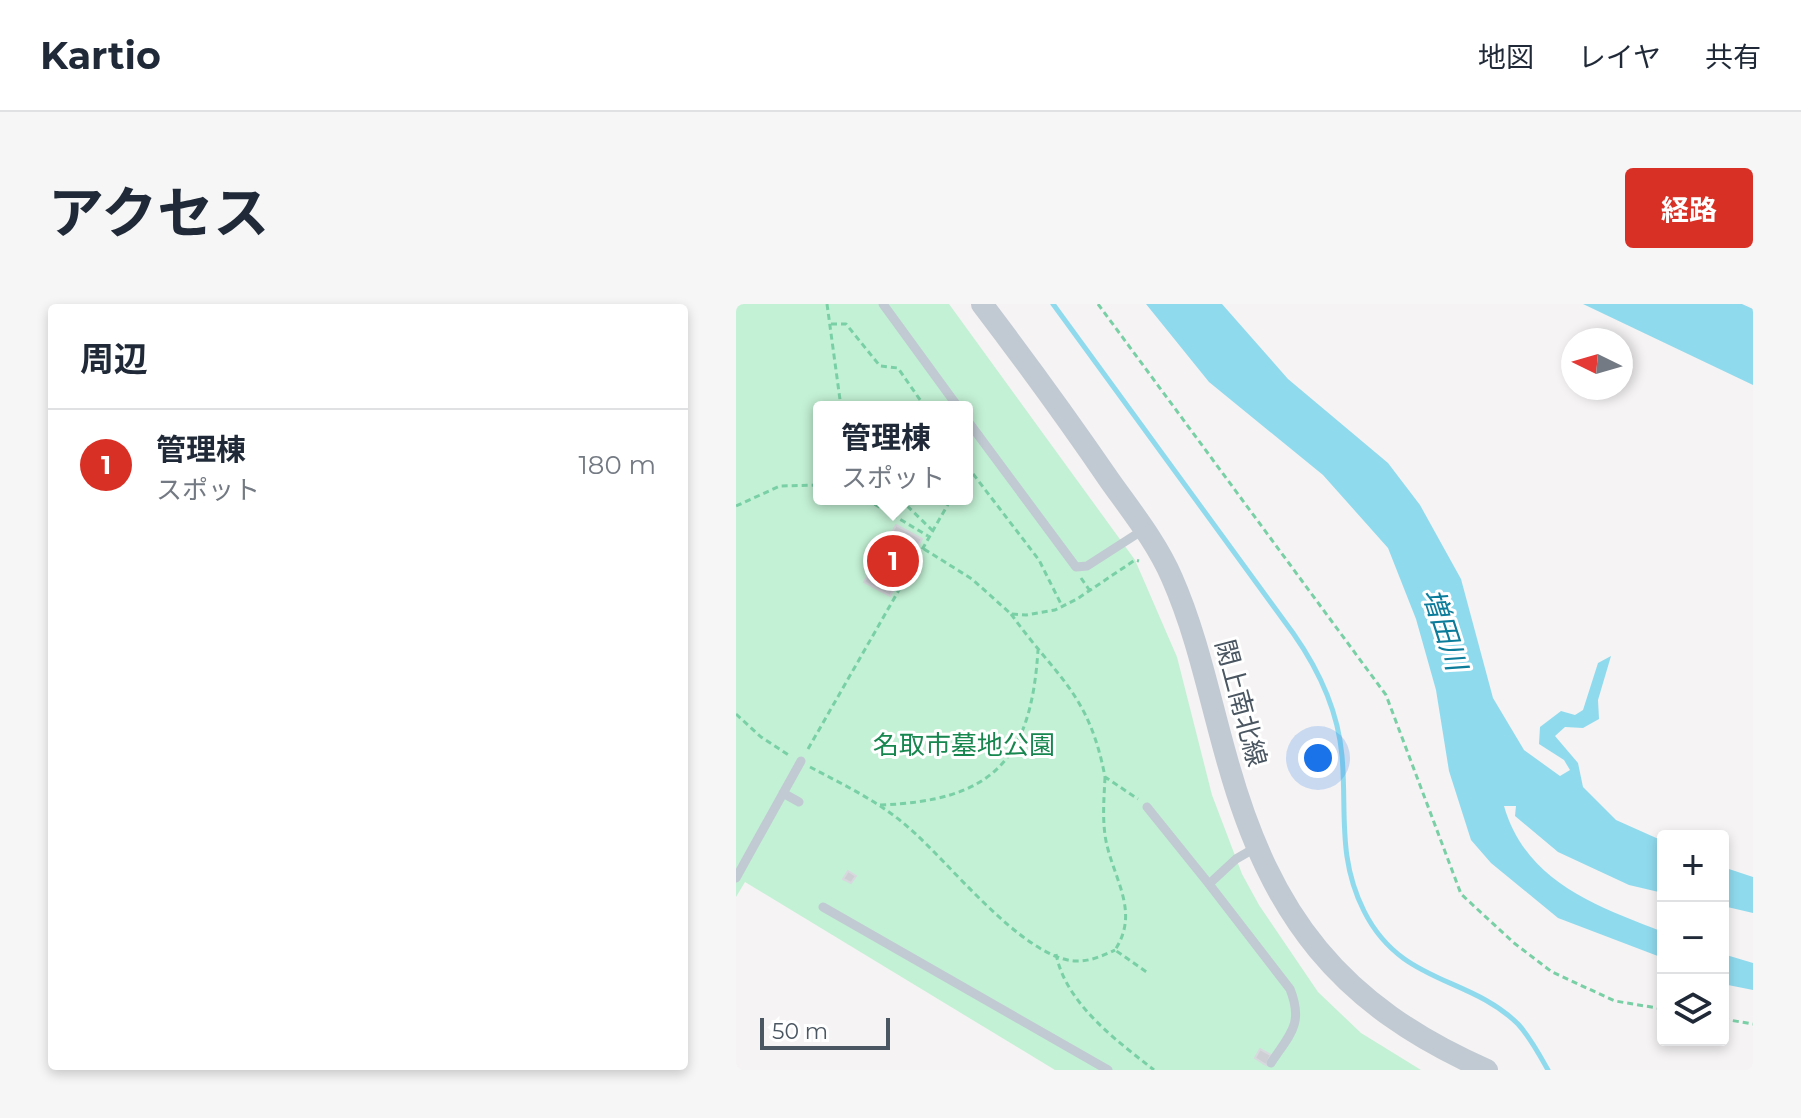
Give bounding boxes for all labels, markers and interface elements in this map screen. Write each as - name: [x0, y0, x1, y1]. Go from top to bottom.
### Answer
- text: Kartio: [40, 32, 161, 79]
- text: 地図: [1478, 40, 1534, 74]
- text: レイヤ: [1578, 40, 1661, 74]
- text: 共有: [1705, 40, 1761, 74]
- button: 経路: [1625, 168, 1753, 248]
- text: アクセス: [48, 179, 269, 247]
- north arrow: [1561, 328, 1633, 400]
- text: 周辺: [80, 338, 148, 380]
- popup: [813, 401, 973, 505]
- text: 管理棟: [841, 419, 931, 456]
- text: 管理棟: [156, 431, 246, 468]
- text: 1: [101, 449, 111, 481]
- text: 180 m: [578, 449, 656, 481]
- text: スポット: [841, 462, 945, 494]
- text: スポット: [156, 474, 260, 506]
- pin: 1: [867, 531, 919, 591]
- water label: 増田川: [1416, 584, 1475, 677]
- street label: 閖上南北線: [1209, 636, 1273, 770]
- park label: 名取市墓地公園: [873, 729, 1055, 761]
- your location: [1298, 738, 1338, 778]
- map controls: [1657, 830, 1729, 1046]
- button: +: [1657, 830, 1729, 902]
- button: −: [1657, 902, 1729, 974]
- button: layers: [1657, 974, 1729, 1046]
- scale bar: [760, 1014, 890, 1050]
- text: 50 m: [772, 1018, 828, 1045]

